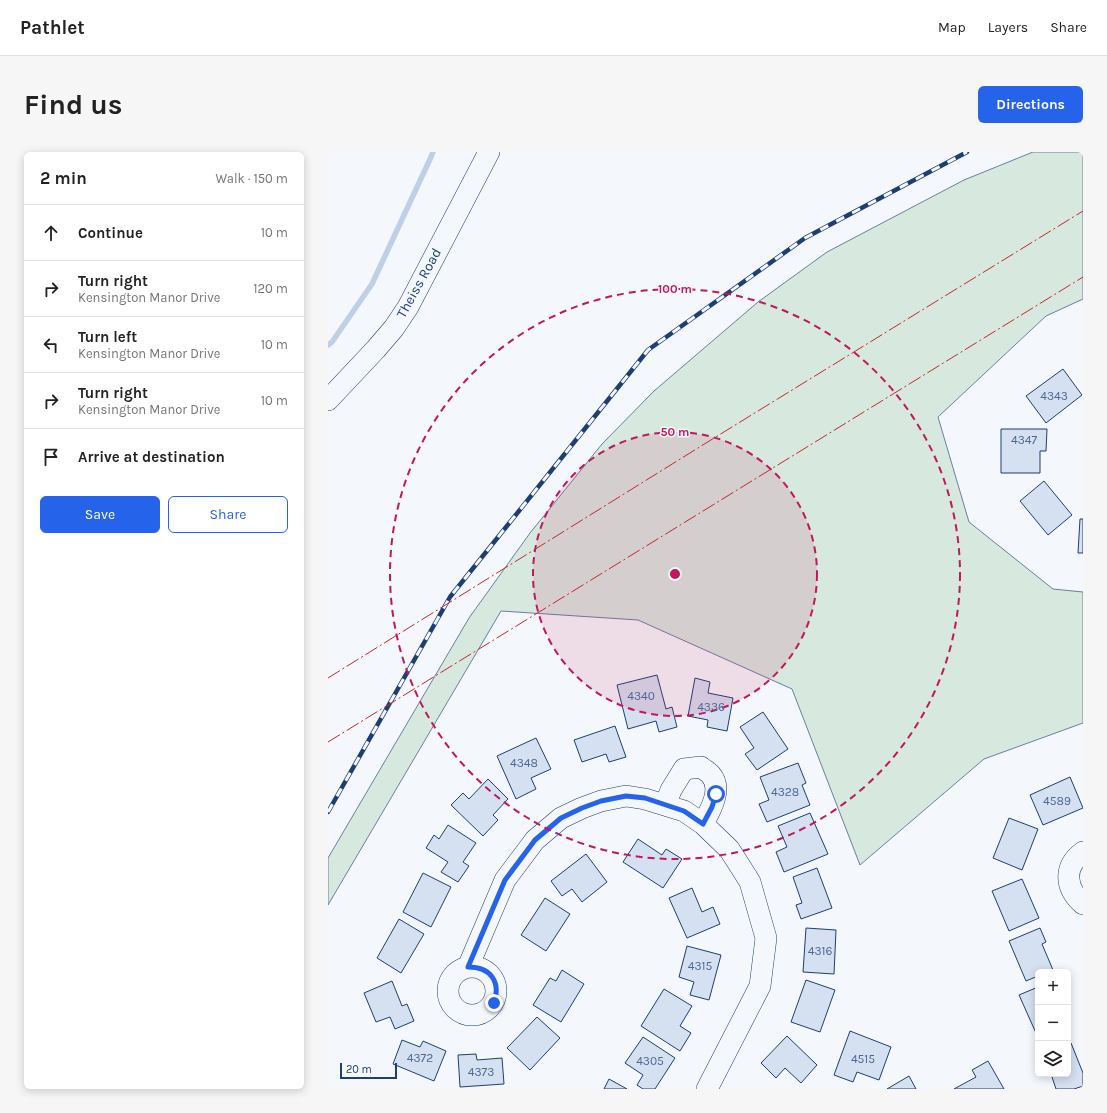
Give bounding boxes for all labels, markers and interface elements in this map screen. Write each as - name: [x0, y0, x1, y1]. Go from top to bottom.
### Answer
- text: Pathlet: [20, 17, 85, 39]
- text: Map: [938, 19, 966, 36]
- text: Layers: [988, 19, 1028, 36]
- text: Share: [1050, 19, 1087, 36]
- button: Directions: [978, 86, 1083, 123]
- text: Find us: [24, 88, 123, 121]
- text: 2 min: [40, 168, 87, 188]
- text: Walk · 150 m: [216, 171, 288, 186]
- icon: ahead: [40, 222, 62, 244]
- text: Continue: [78, 224, 143, 242]
- text: 10 m: [261, 225, 288, 240]
- street label: Theiss Road: [393, 245, 445, 321]
- text: Turn right: [78, 272, 148, 290]
- icon: right: [40, 278, 62, 300]
- text: 120 m: [253, 281, 288, 296]
- text: 100 m: [658, 282, 692, 296]
- text: Kensington Manor Drive: [78, 290, 221, 305]
- text: Turn left: [78, 328, 137, 346]
- icon: left: [40, 334, 62, 356]
- text: 10 m: [261, 337, 288, 352]
- text: Kensington Manor Drive: [78, 346, 221, 361]
- text: Turn right: [78, 384, 148, 402]
- house number: 4343: [1040, 389, 1068, 403]
- icon: right: [40, 390, 62, 412]
- text: 10 m: [261, 393, 288, 408]
- text: Kensington Manor Drive: [78, 402, 221, 417]
- text: 50 m: [661, 425, 690, 439]
- house number: 4347: [1011, 433, 1037, 447]
- icon: arrive: [40, 446, 62, 468]
- text: Arrive at destination: [78, 448, 225, 466]
- button: Save: [40, 496, 160, 533]
- button: Share: [168, 496, 288, 533]
- centre of rings: [668, 567, 682, 581]
- house number: 4340: [627, 689, 655, 703]
- house number: 4336: [697, 700, 725, 714]
- house number: 4348: [510, 756, 538, 770]
- route start: [707, 785, 725, 803]
- house number: 4328: [771, 785, 799, 799]
- house number: 4589: [1043, 794, 1071, 808]
- house number: 4316: [808, 944, 832, 958]
- house number: 4315: [688, 959, 712, 973]
- map controls: [1035, 969, 1071, 1077]
- button: +: [1035, 969, 1071, 1005]
- route end: [485, 994, 503, 1012]
- button: −: [1035, 1005, 1071, 1041]
- button: layers: [1035, 1041, 1071, 1077]
- house number: 4372: [407, 1051, 433, 1065]
- house number: 4515: [851, 1052, 875, 1066]
- house number: 4305: [636, 1054, 664, 1068]
- scale bar: [340, 1061, 397, 1080]
- text: 20 m: [346, 1063, 372, 1076]
- house number: 4373: [468, 1065, 494, 1079]

